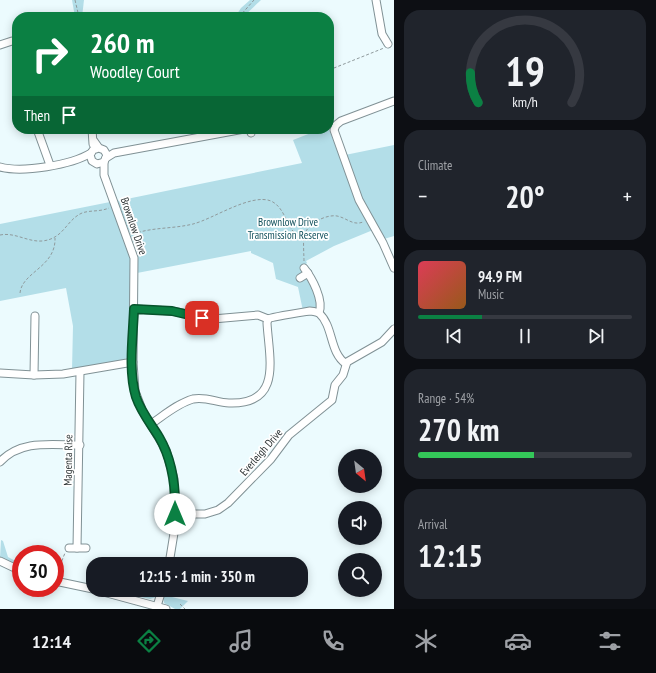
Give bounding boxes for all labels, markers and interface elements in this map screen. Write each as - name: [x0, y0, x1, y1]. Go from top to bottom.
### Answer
- text: 260 m: [90, 24, 154, 61]
- icon: right: [24, 28, 76, 80]
- text: 19: [505, 44, 545, 97]
- text: Woodley Court: [90, 60, 180, 83]
- text: km/h: [512, 91, 538, 110]
- icon: arrive: [58, 104, 80, 126]
- text: Then: [24, 106, 50, 125]
- text: Climate: [418, 157, 452, 174]
- text: 20°: [505, 177, 545, 216]
- text: −: [418, 182, 427, 210]
- text: +: [623, 182, 632, 210]
- street label: Brownlow Drive: [118, 195, 151, 257]
- park label: Brownlow Drive Transmission Reserve: [248, 215, 329, 242]
- text: 94.9 FM: [478, 267, 522, 286]
- text: Music: [478, 286, 504, 303]
- pin: [185, 301, 219, 335]
- icon: arrive: [191, 307, 213, 329]
- icon: previous: [443, 325, 465, 347]
- icon: pause: [514, 325, 536, 347]
- icon: next: [585, 325, 607, 347]
- text: Range · 54%: [418, 390, 474, 407]
- text: 270 km: [418, 410, 499, 449]
- street label: Everleigh Drive: [237, 425, 286, 478]
- street label: Magenta Rise: [61, 434, 75, 486]
- north arrow: [338, 449, 382, 493]
- map controls: [338, 449, 382, 597]
- position arrow: [154, 493, 196, 535]
- button: sound: [338, 501, 382, 545]
- text: Arrival: [418, 516, 447, 533]
- text: 12:15: [418, 536, 483, 575]
- speed limit sign: 30: [12, 545, 64, 597]
- button: search: [338, 553, 382, 597]
- text: 12:15 · 1 min · 350 m: [139, 567, 255, 586]
- icon: directions: [135, 627, 163, 655]
- icon: music: [227, 627, 255, 655]
- icon: phone: [319, 627, 347, 655]
- icon: climate: [412, 627, 440, 655]
- icon: car: [504, 627, 532, 655]
- icon: filters: [596, 627, 624, 655]
- text: 12:14: [32, 630, 71, 653]

